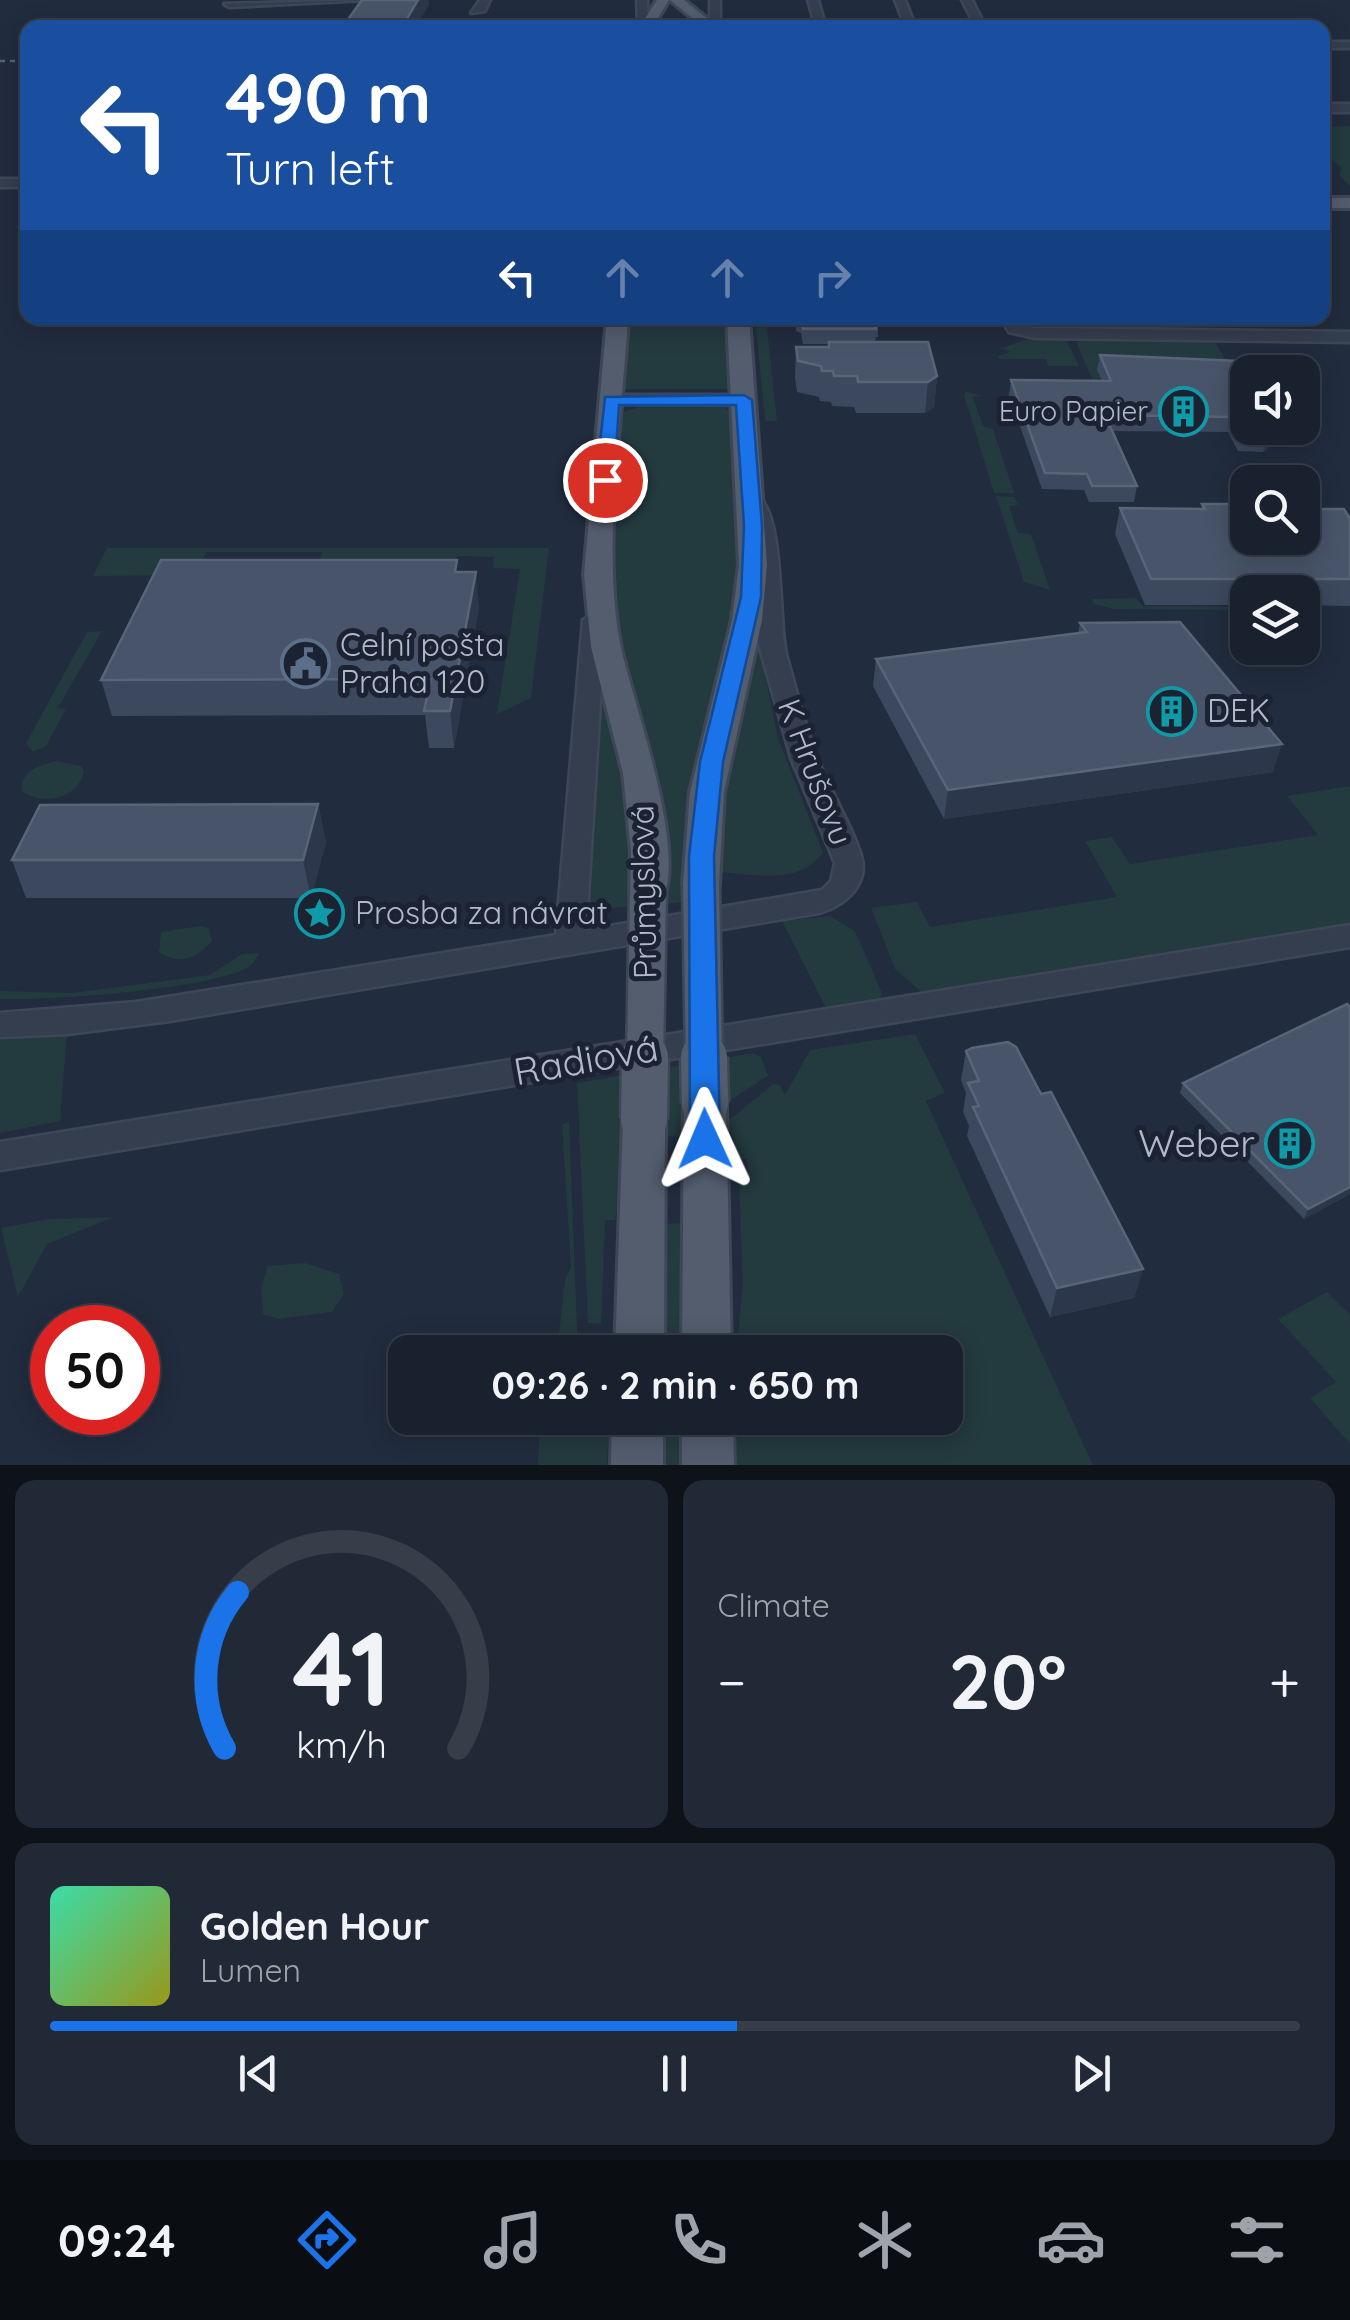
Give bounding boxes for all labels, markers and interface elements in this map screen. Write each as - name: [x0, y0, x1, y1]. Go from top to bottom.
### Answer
- text: 490 m: [225, 53, 432, 141]
- icon: left: [60, 60, 190, 190]
- text: Turn left: [225, 140, 395, 196]
- icon: left: [490, 250, 545, 305]
- icon: ahead: [595, 250, 650, 305]
- icon: ahead: [700, 250, 755, 305]
- icon: right: [805, 250, 860, 305]
- map controls: [1230, 355, 1320, 665]
- button: sound: [1230, 355, 1320, 445]
- building icon: Euro Papier: [1157, 385, 1209, 437]
- place label: Euro Papier: [999, 393, 1148, 428]
- pin: [563, 438, 648, 523]
- icon: arrive: [578, 453, 633, 508]
- button: search: [1230, 465, 1320, 555]
- button: layers: [1230, 575, 1320, 665]
- place label: Celní pošta Praha 120: [340, 624, 504, 701]
- public building icon: Celní pošta Praha 120: [279, 637, 331, 689]
- building icon: DEK: [1146, 685, 1198, 737]
- place label: DEK: [1207, 690, 1270, 730]
- street label: K Hrušovu: [770, 693, 862, 850]
- street label: Průmyslová: [621, 805, 665, 979]
- place icon: Prosba za návrat: [294, 887, 346, 939]
- place label: Prosba za návrat: [355, 892, 608, 932]
- street label: Radiová: [510, 1023, 662, 1095]
- position arrow: [653, 1087, 757, 1191]
- building icon: Weber: [1264, 1118, 1316, 1170]
- place label: Weber: [1138, 1119, 1255, 1167]
- speed limit sign: 50: [30, 1305, 160, 1435]
- text: 09:26 · 2 min · 650 m: [491, 1361, 860, 1409]
- text: Climate: [718, 1585, 830, 1625]
- text: 41: [292, 1602, 391, 1732]
- text: 20°: [948, 1634, 1067, 1728]
- text: −: [718, 1647, 746, 1716]
- text: +: [1269, 1647, 1300, 1716]
- text: km/h: [296, 1722, 387, 1767]
- text: Golden Hour: [200, 1902, 429, 1950]
- text: Lumen: [200, 1950, 301, 1990]
- icon: previous: [231, 2046, 286, 2101]
- icon: pause: [647, 2046, 702, 2101]
- icon: next: [1064, 2046, 1119, 2101]
- icon: directions: [292, 2205, 362, 2275]
- icon: music: [478, 2205, 548, 2275]
- icon: phone: [664, 2205, 734, 2275]
- icon: climate: [850, 2205, 920, 2275]
- icon: car: [1036, 2205, 1106, 2275]
- icon: filters: [1222, 2205, 1292, 2275]
- text: 09:24: [58, 2212, 176, 2268]

